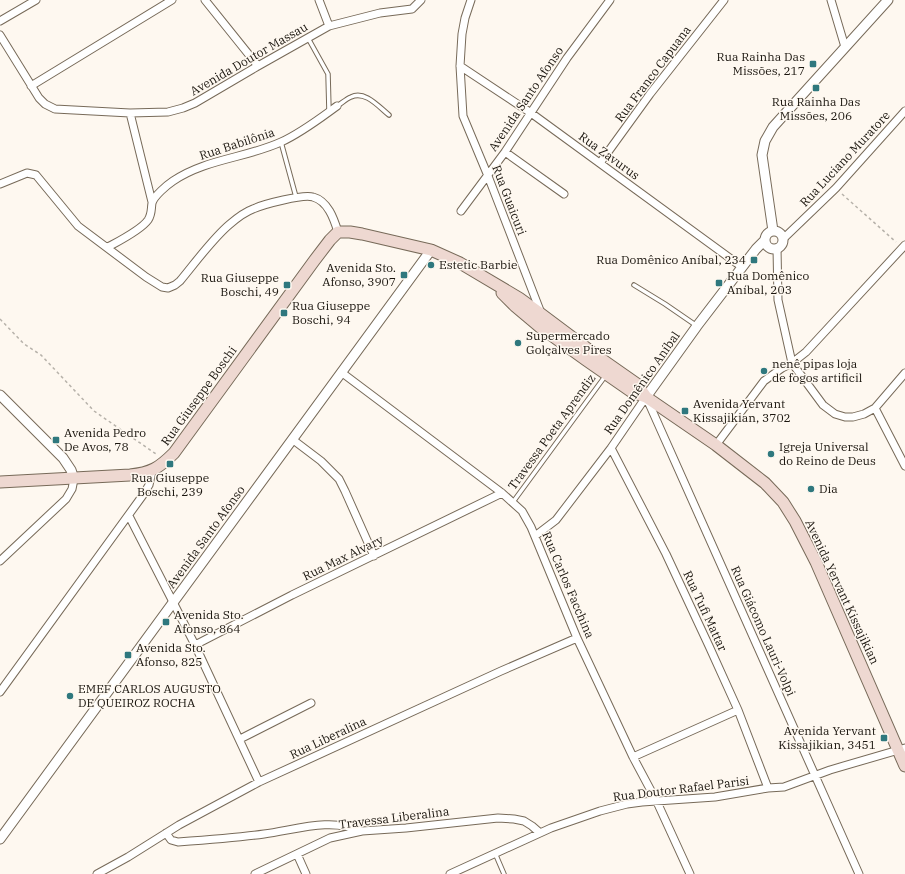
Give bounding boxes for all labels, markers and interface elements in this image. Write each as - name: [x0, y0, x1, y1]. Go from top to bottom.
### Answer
- street label: Avenida Doutor Massau: [187, 19, 311, 98]
- street label: Rua Franco Capuana: [611, 22, 694, 125]
- street label: Avenida Santo Afonso: [485, 43, 566, 154]
- place label: Rua Rainha Das Missões, 217: [716, 49, 805, 78]
- marker: Rua Rainha Das Missões, 217: [808, 59, 818, 69]
- marker: Rua Rainha Das Missões, 206: [811, 83, 821, 93]
- place label: Rua Rainha Das Missões, 206: [772, 94, 860, 123]
- street label: Rua Luciano Muratore: [796, 108, 893, 210]
- street label: Rua Babilônia: [197, 124, 277, 163]
- street label: Rua Zavurus: [576, 129, 643, 183]
- street label: Rua Guaicuri: [489, 163, 530, 237]
- place label: Rua Domênico Aníbal, 234: [596, 252, 746, 267]
- marker: Rua Domênico Aníbal, 234: [749, 255, 759, 265]
- place label: Estetic Barbie: [439, 257, 517, 272]
- place label: Avenida Sto. Afonso, 3907: [322, 260, 396, 289]
- marker: Estetic Barbie: [426, 260, 436, 270]
- place label: Rua Domênico Aníbal, 203: [727, 268, 809, 297]
- place label: Rua Giuseppe Boschi, 49: [201, 270, 279, 299]
- marker: Avenida Sto. Afonso, 3907: [399, 270, 409, 280]
- marker: Rua Domênico Aníbal, 203: [714, 278, 724, 288]
- marker: Rua Giuseppe Boschi, 49: [282, 280, 292, 290]
- place label: Rua Giuseppe Boschi, 94: [292, 298, 370, 327]
- marker: Rua Giuseppe Boschi, 94: [279, 308, 289, 318]
- place label: Supermercado Golçalves Pires: [526, 328, 612, 357]
- street label: Rua Domênico Aníbal: [600, 328, 683, 437]
- marker: Supermercado Golçalves Pires: [513, 338, 523, 348]
- street label: Rua Giuseppe Boschi: [158, 343, 240, 448]
- place label: nenê pipas loja de fogos artificil: [772, 356, 863, 385]
- marker: nenê pipas loja de fogos artificil: [759, 366, 769, 376]
- street label: Travessa Poeta Aprendiz: [505, 371, 599, 492]
- place label: Avenida Yervant Kissajikian, 3702: [693, 396, 791, 425]
- marker: Avenida Yervant Kissajikian, 3702: [680, 406, 690, 416]
- place label: Avenida Pedro De Avos, 78: [64, 425, 146, 454]
- marker: Avenida Pedro De Avos, 78: [51, 435, 61, 445]
- place label: Igreja Universal do Reino de Deus: [779, 439, 876, 468]
- marker: Igreja Universal do Reino de Deus: [766, 449, 776, 459]
- marker: Rua Giuseppe Boschi, 239: [165, 459, 175, 469]
- place label: Rua Giuseppe Boschi, 239: [131, 470, 209, 499]
- place label: Dia: [819, 481, 838, 496]
- street label: Avenida Santo Afonso: [163, 482, 248, 591]
- marker: Dia: [806, 484, 816, 494]
- street label: Avenida Yervant Kissajikian: [802, 517, 883, 667]
- street label: Rua Carlos Facchina: [539, 529, 598, 641]
- street label: Rua Max Alvary: [300, 531, 386, 584]
- street label: Rua Giácomo Lauri-Volpi: [728, 563, 799, 698]
- street label: Rua Tufi Mattar: [680, 568, 731, 654]
- place label: Avenida Sto. Afonso, 864: [174, 607, 244, 636]
- marker: Avenida Sto. Afonso, 864: [161, 617, 171, 627]
- place label: Avenida Sto. Afonso, 825: [136, 640, 206, 669]
- marker: Avenida Sto. Afonso, 825: [123, 650, 133, 660]
- place label: EMEF CARLOS AUGUSTO DE QUEIROZ ROCHA: [78, 681, 221, 710]
- marker: EMEF CARLOS AUGUSTO DE QUEIROZ ROCHA: [65, 691, 75, 701]
- street label: Rua Liberalina: [287, 713, 369, 762]
- place label: Avenida Yervant Kissajikian, 3451: [778, 723, 876, 752]
- marker: Avenida Yervant Kissajikian, 3451: [879, 733, 889, 743]
- street label: Rua Doutor Rafael Parisi: [612, 773, 750, 804]
- street label: Travessa Liberalina: [338, 803, 450, 832]

